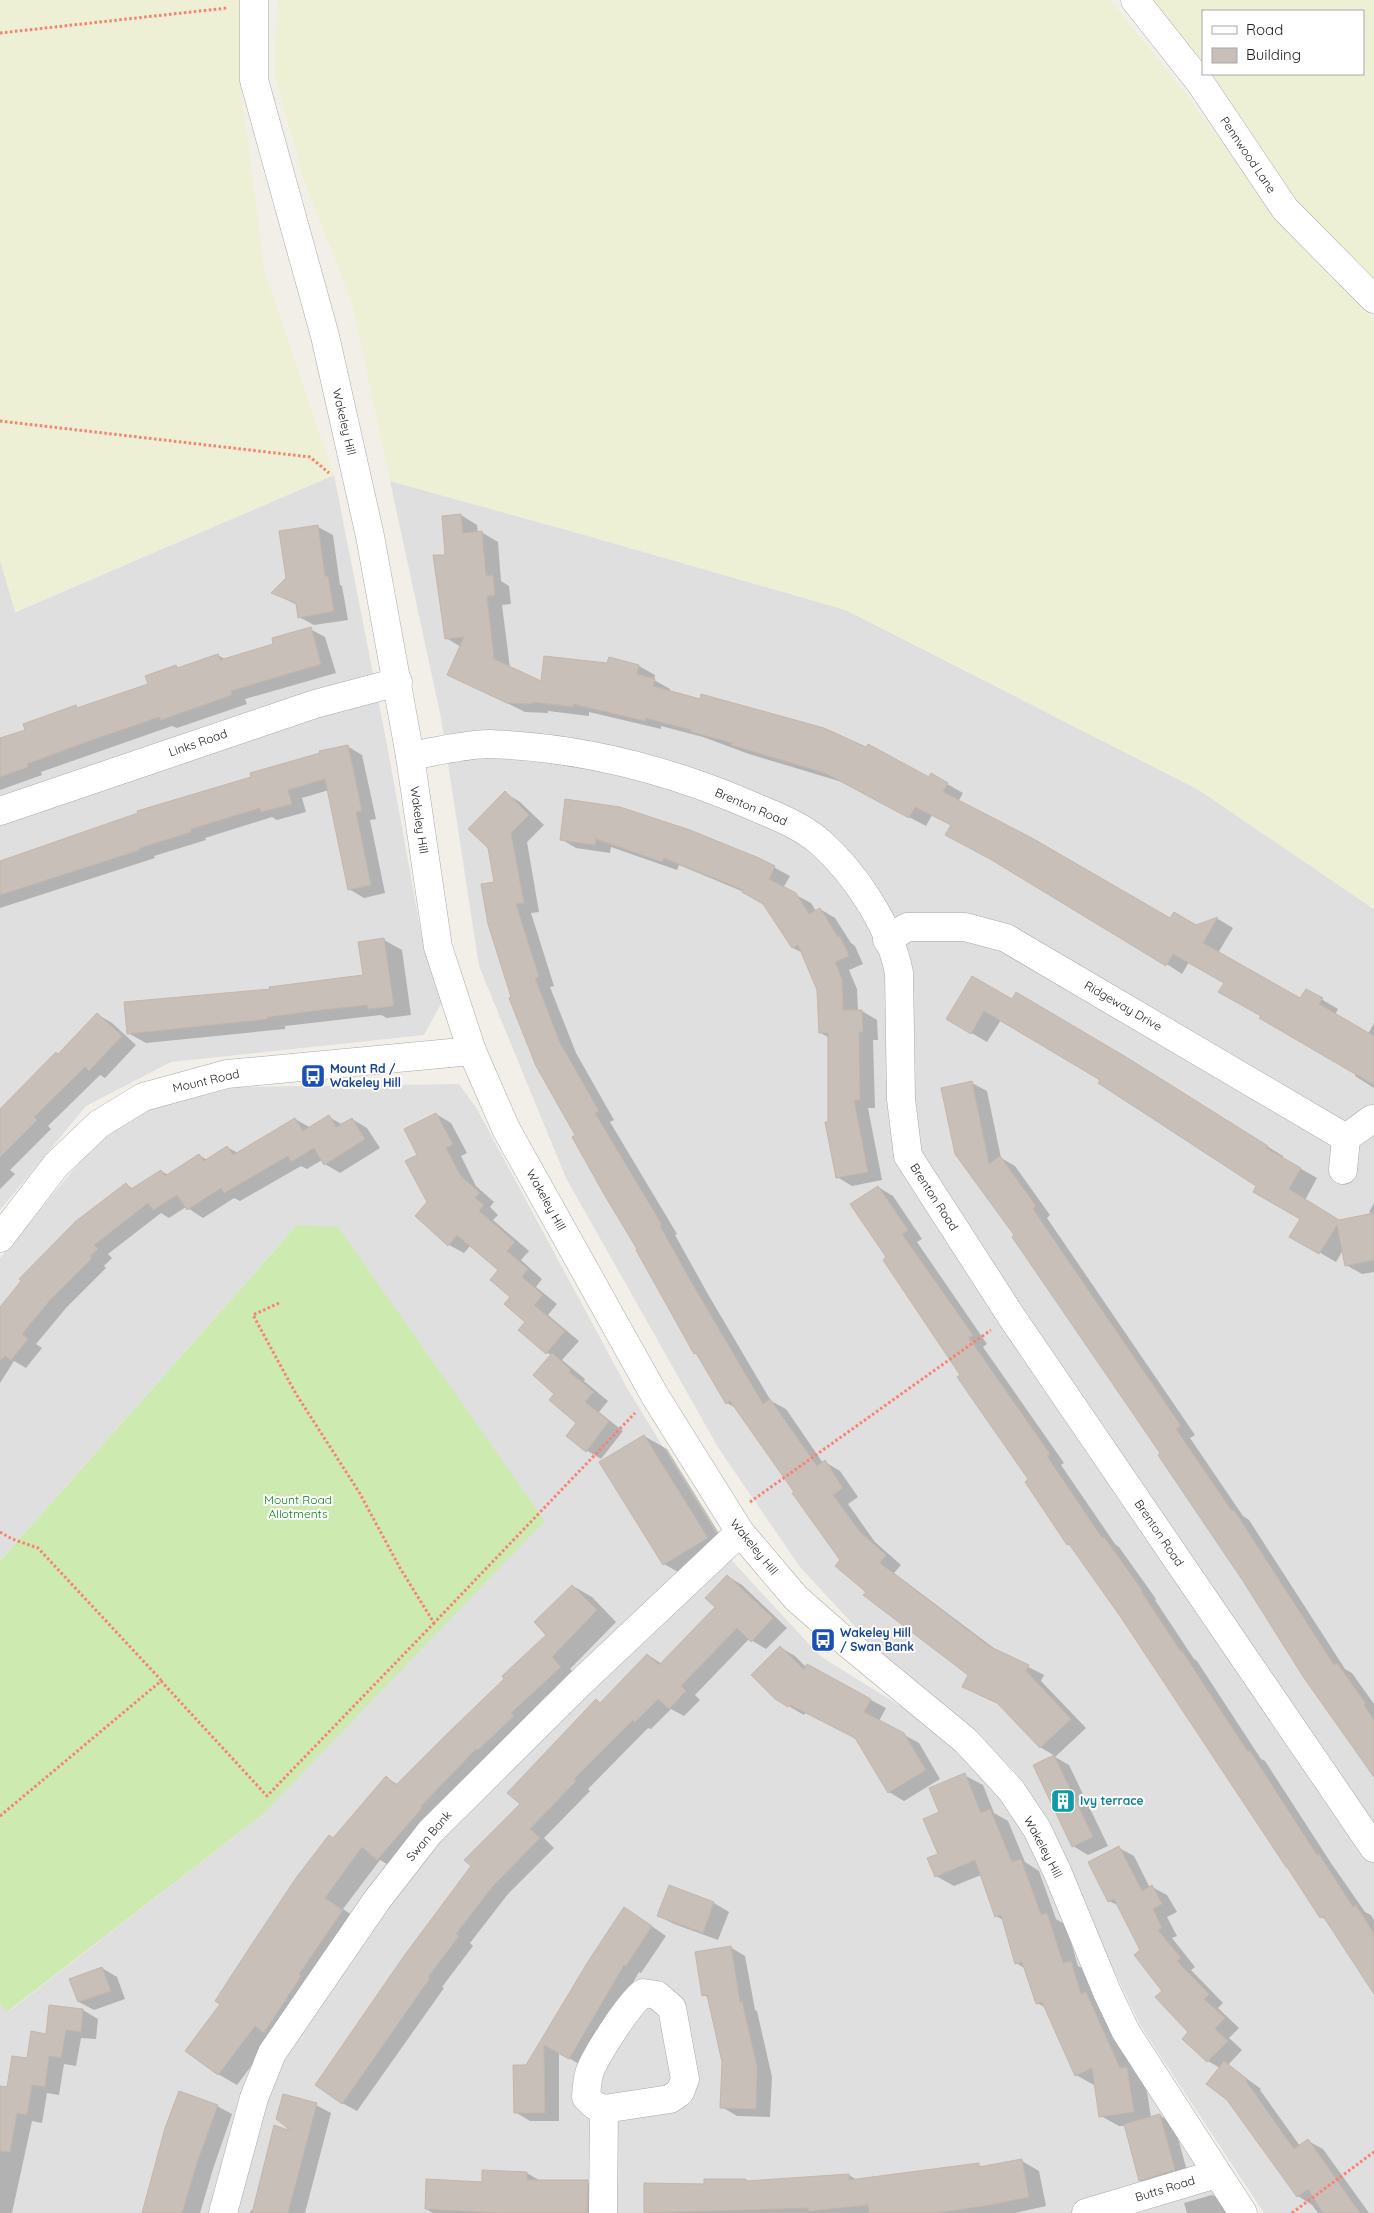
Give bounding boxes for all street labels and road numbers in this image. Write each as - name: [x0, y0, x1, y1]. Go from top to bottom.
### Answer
- street label: Pennwood Lane: [1217, 114, 1280, 196]
- street label: Wakeley Hill: [330, 387, 359, 457]
- street label: Links Road: [167, 726, 229, 760]
- street label: Wakeley Hill: [407, 785, 432, 855]
- street label: Brenton Road: [713, 785, 790, 829]
- street label: Ridgeway Drive: [1082, 977, 1165, 1034]
- street label: Mount Road: [171, 1066, 241, 1095]
- street label: Brenton Road: [907, 1160, 962, 1233]
- street label: Wakeley Hill: [523, 1166, 569, 1233]
- street label: Brenton Road: [1132, 1497, 1187, 1569]
- street label: Wakeley Hill: [727, 1516, 782, 1578]
- street label: Swan Bank: [403, 1807, 455, 1864]
- street label: Wakeley Hill: [1021, 1813, 1066, 1880]
- street label: Butts Road: [1133, 2172, 1197, 2205]

